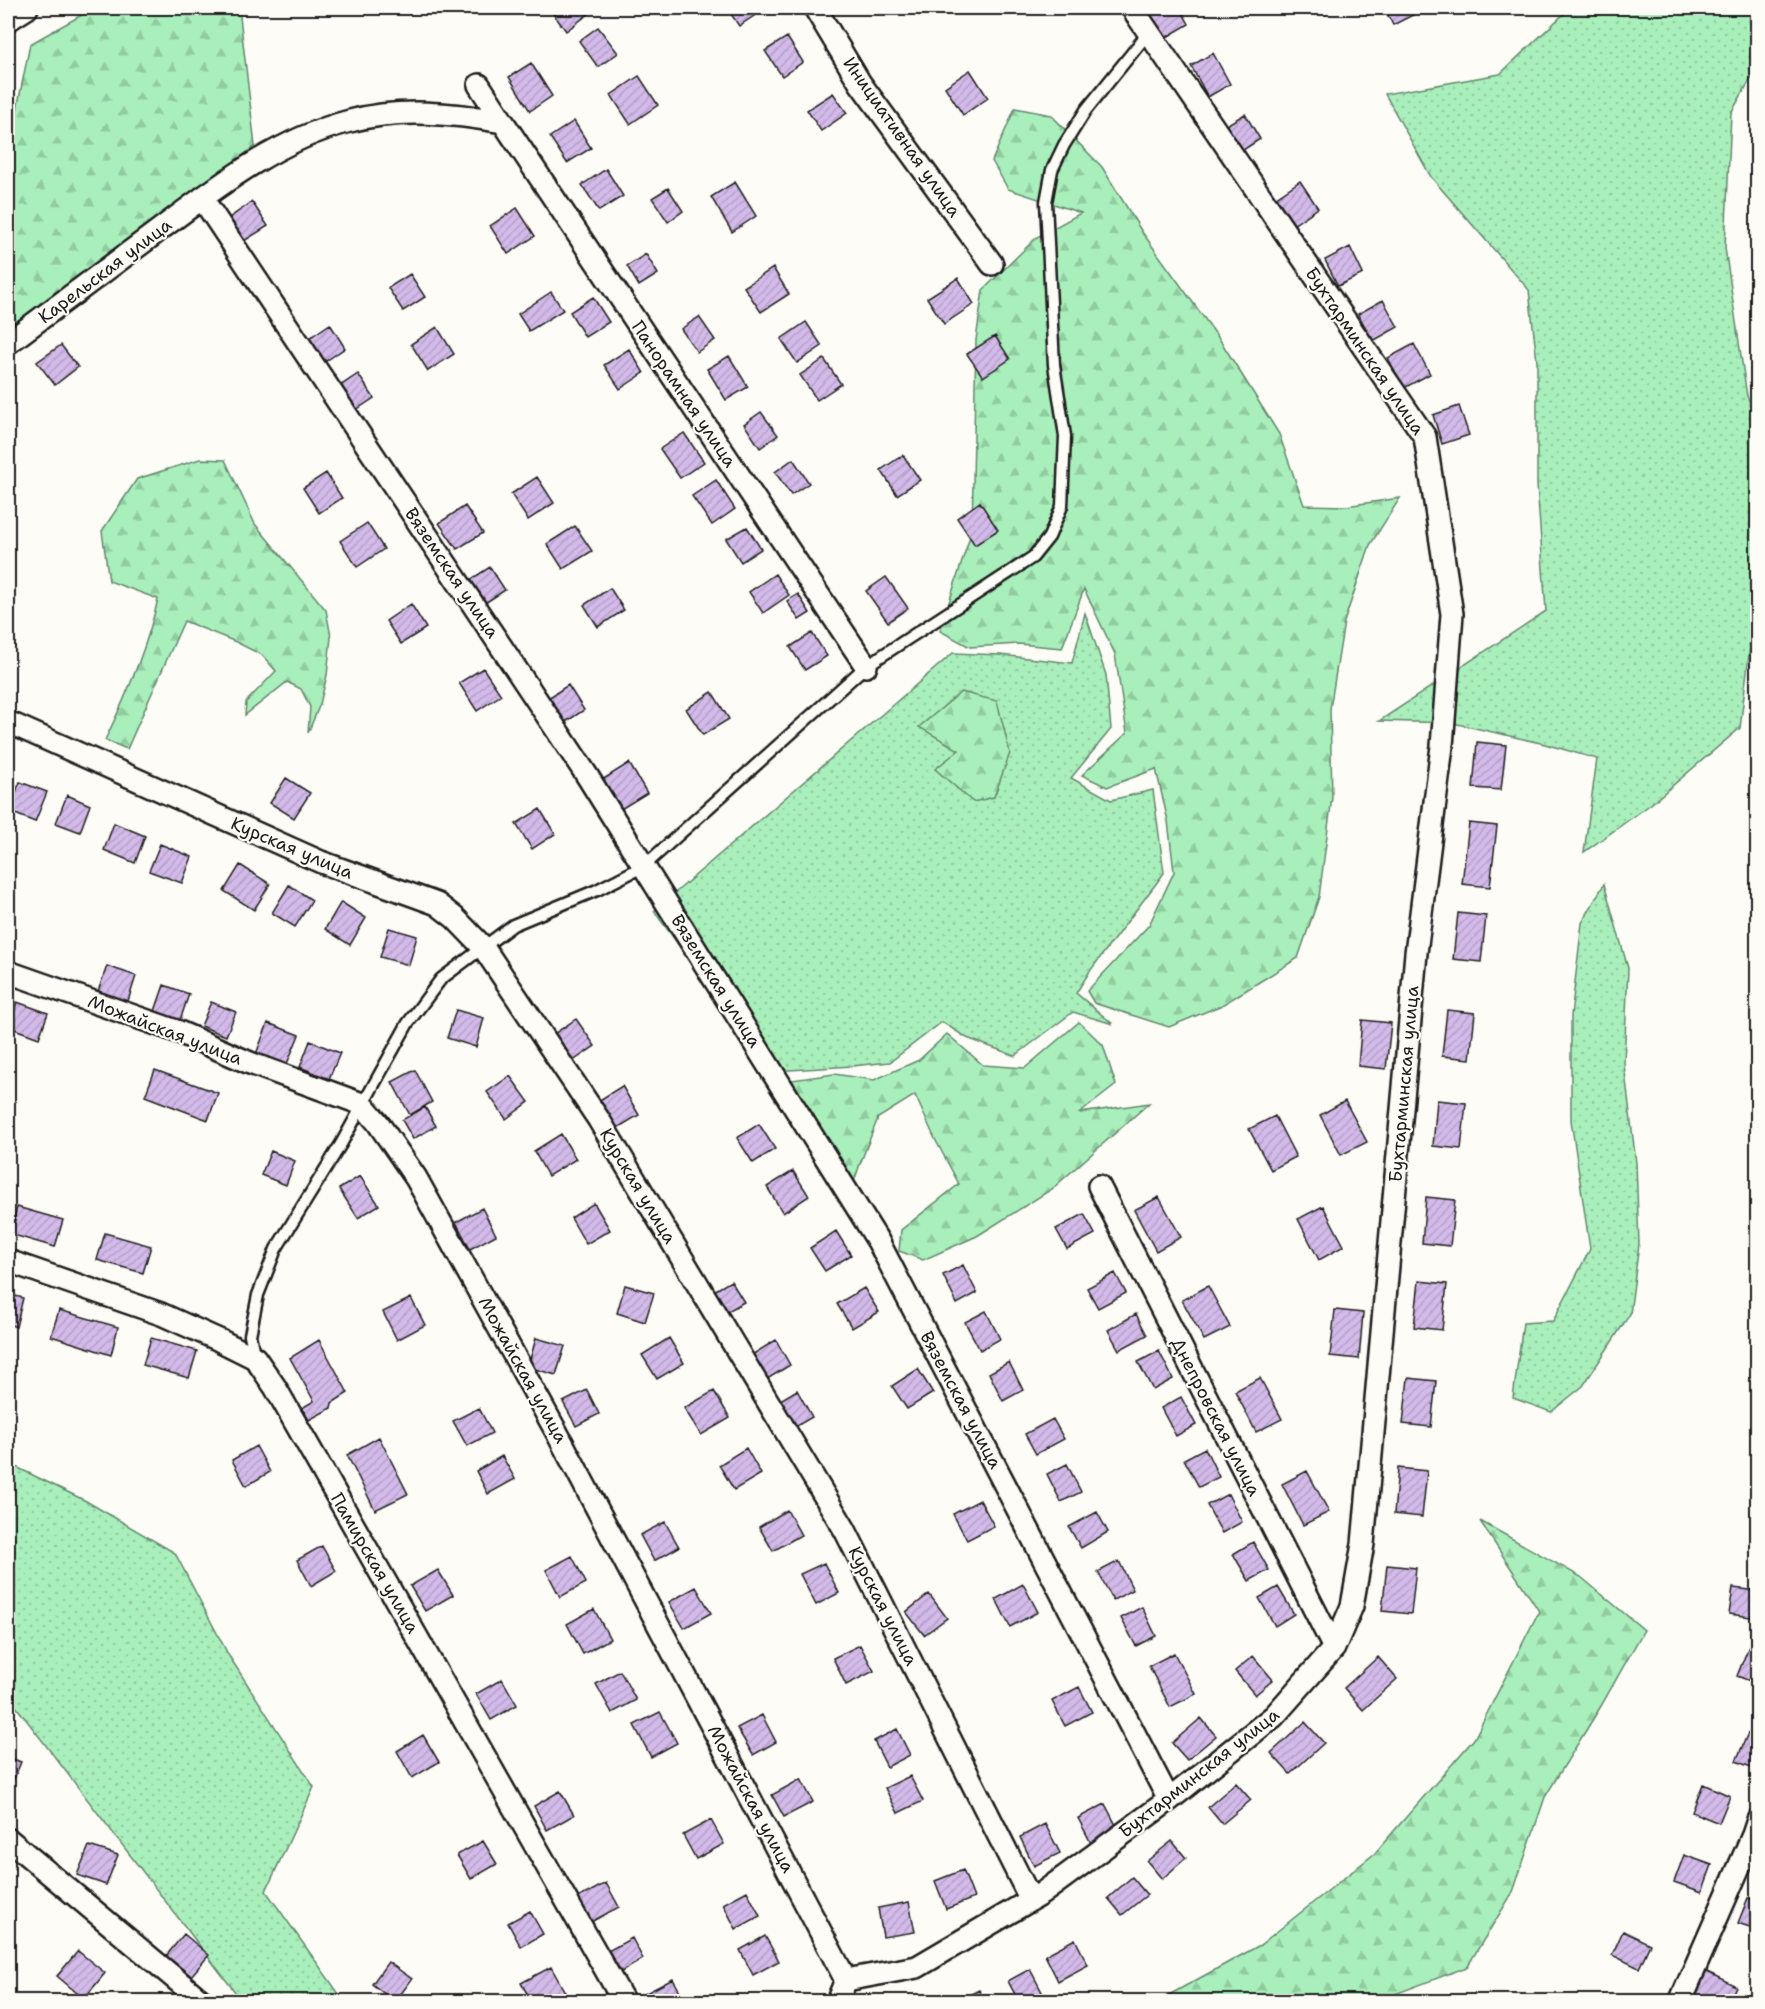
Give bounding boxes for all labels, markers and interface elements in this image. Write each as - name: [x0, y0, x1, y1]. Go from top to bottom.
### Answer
- street label: Инициативная улица: [838, 52, 966, 222]
- street label: Карельская улица: [33, 213, 177, 329]
- street label: Бухтарминская улица: [1300, 262, 1430, 440]
- street label: Панорамная улица: [626, 316, 742, 472]
- street label: Вяземская улица: [399, 503, 505, 643]
- street label: Курская улица: [227, 811, 357, 885]
- street label: Вяземская улица: [665, 910, 767, 1052]
- street label: Бухтарминская улица: [1383, 985, 1425, 1183]
- street label: Можайская улица: [84, 989, 246, 1071]
- street label: Курская улица: [594, 1124, 682, 1248]
- street label: Можайская улица: [473, 1293, 573, 1447]
- street label: Вяземская улица: [915, 1327, 1007, 1473]
- street label: Днепровская улица: [1166, 1334, 1266, 1500]
- street label: Памирская улица: [325, 1488, 425, 1638]
- street label: Курская улица: [843, 1542, 923, 1670]
- street label: Бухтарминская улица: [1114, 1703, 1284, 1843]
- street label: Можайская улица: [702, 1721, 800, 1877]

